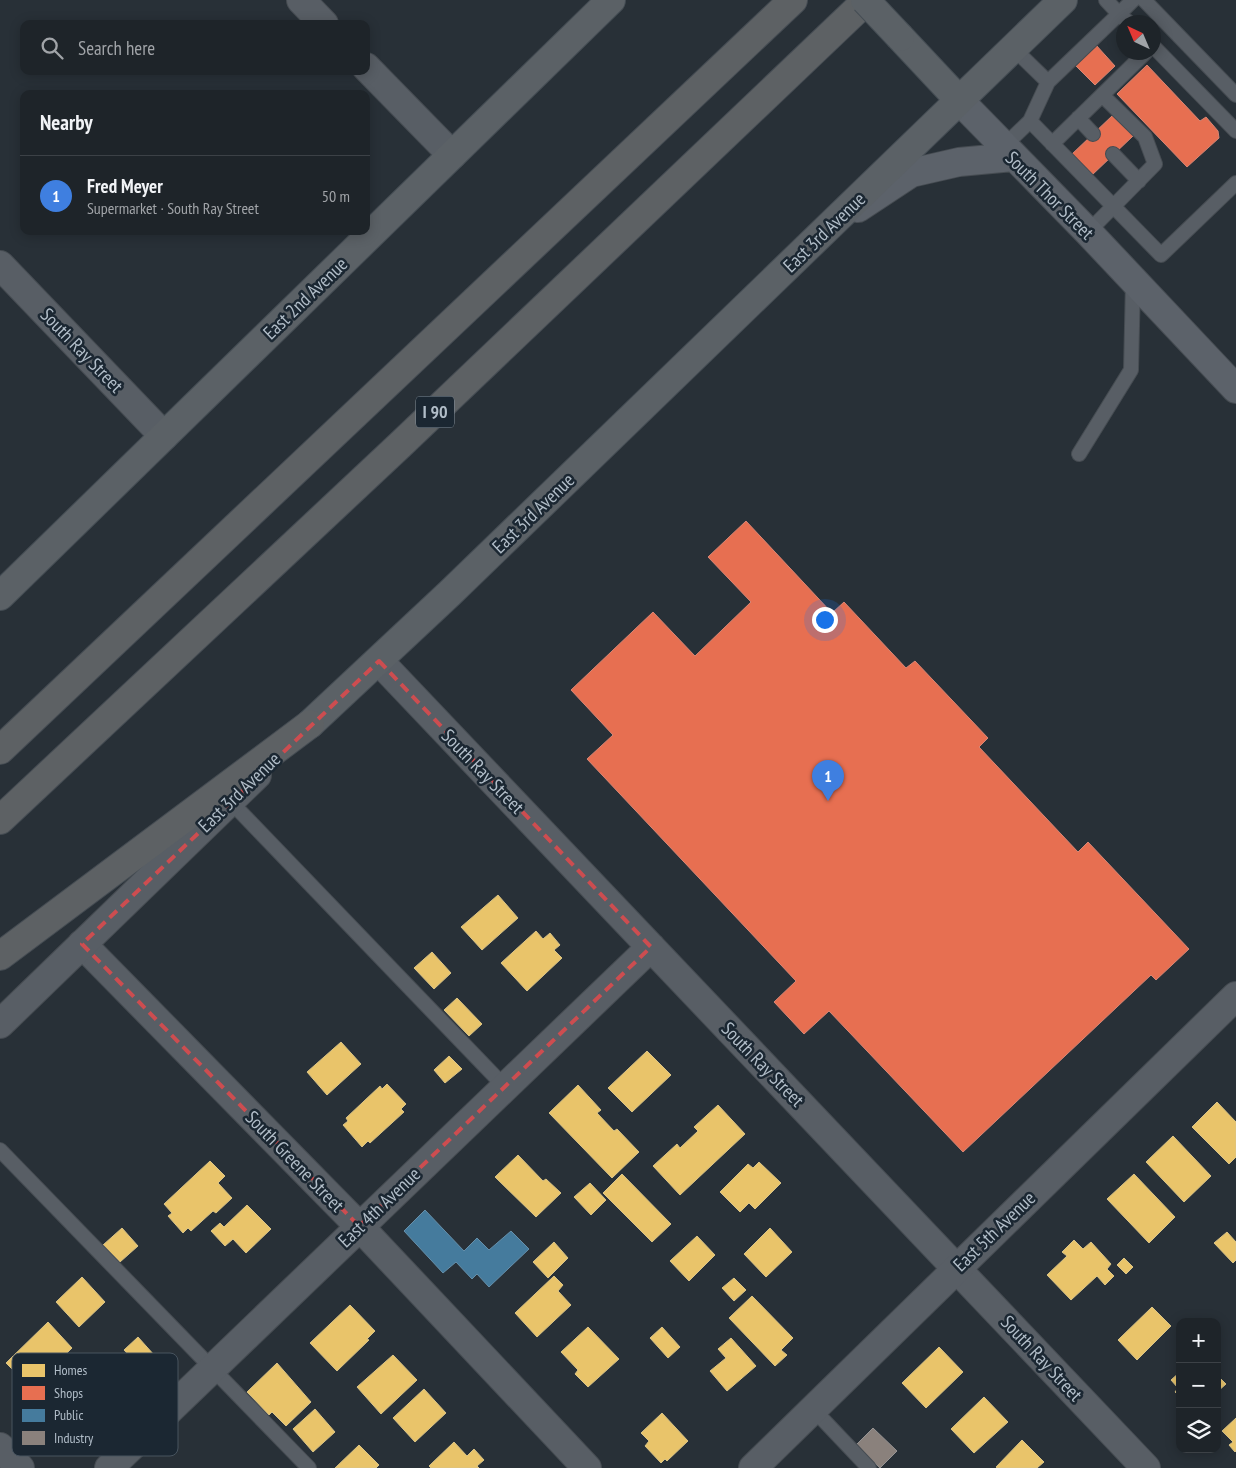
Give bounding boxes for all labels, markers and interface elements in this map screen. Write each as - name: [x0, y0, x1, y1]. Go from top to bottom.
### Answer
- north arrow: [1116, 15, 1161, 60]
- search box: [20, 20, 370, 75]
- icon: search: [38, 34, 66, 62]
- text: Search here: [78, 36, 155, 60]
- text: Nearby: [40, 109, 93, 136]
- street label: South Thor Street: [1001, 146, 1100, 245]
- text: Fred Meyer: [87, 174, 163, 198]
- text: 1: [52, 186, 60, 206]
- text: 50 m: [322, 186, 350, 206]
- street label: East 3rd Avenue: [778, 187, 870, 277]
- text: Supermarket · South Ray Street: [87, 198, 259, 218]
- street label: East 2nd Avenue: [258, 252, 352, 344]
- street label: South Ray Street: [36, 303, 129, 398]
- road number: I 90: [416, 397, 454, 428]
- street label: East 3rd Avenue: [487, 468, 579, 558]
- your location: [812, 607, 838, 633]
- street label: South Ray Street: [437, 724, 530, 819]
- street label: East 3rd Avenue: [193, 747, 285, 837]
- pin: 1: [812, 760, 844, 801]
- street label: South Ray Street: [717, 1017, 810, 1112]
- street label: South Greene Street: [241, 1105, 350, 1217]
- street label: East 4th Avenue: [333, 1162, 425, 1252]
- street label: East 5th Avenue: [948, 1186, 1040, 1276]
- street label: South Ray Street: [996, 1310, 1088, 1407]
- map controls: [1176, 1318, 1221, 1453]
- button: +: [1176, 1318, 1221, 1363]
- legend: [12, 1353, 178, 1456]
- text: Homes: [54, 1361, 87, 1379]
- button: −: [1176, 1363, 1221, 1408]
- text: Shops: [54, 1384, 83, 1402]
- text: Public: [54, 1406, 83, 1424]
- button: layers: [1176, 1408, 1221, 1453]
- text: Industry: [54, 1429, 94, 1447]

